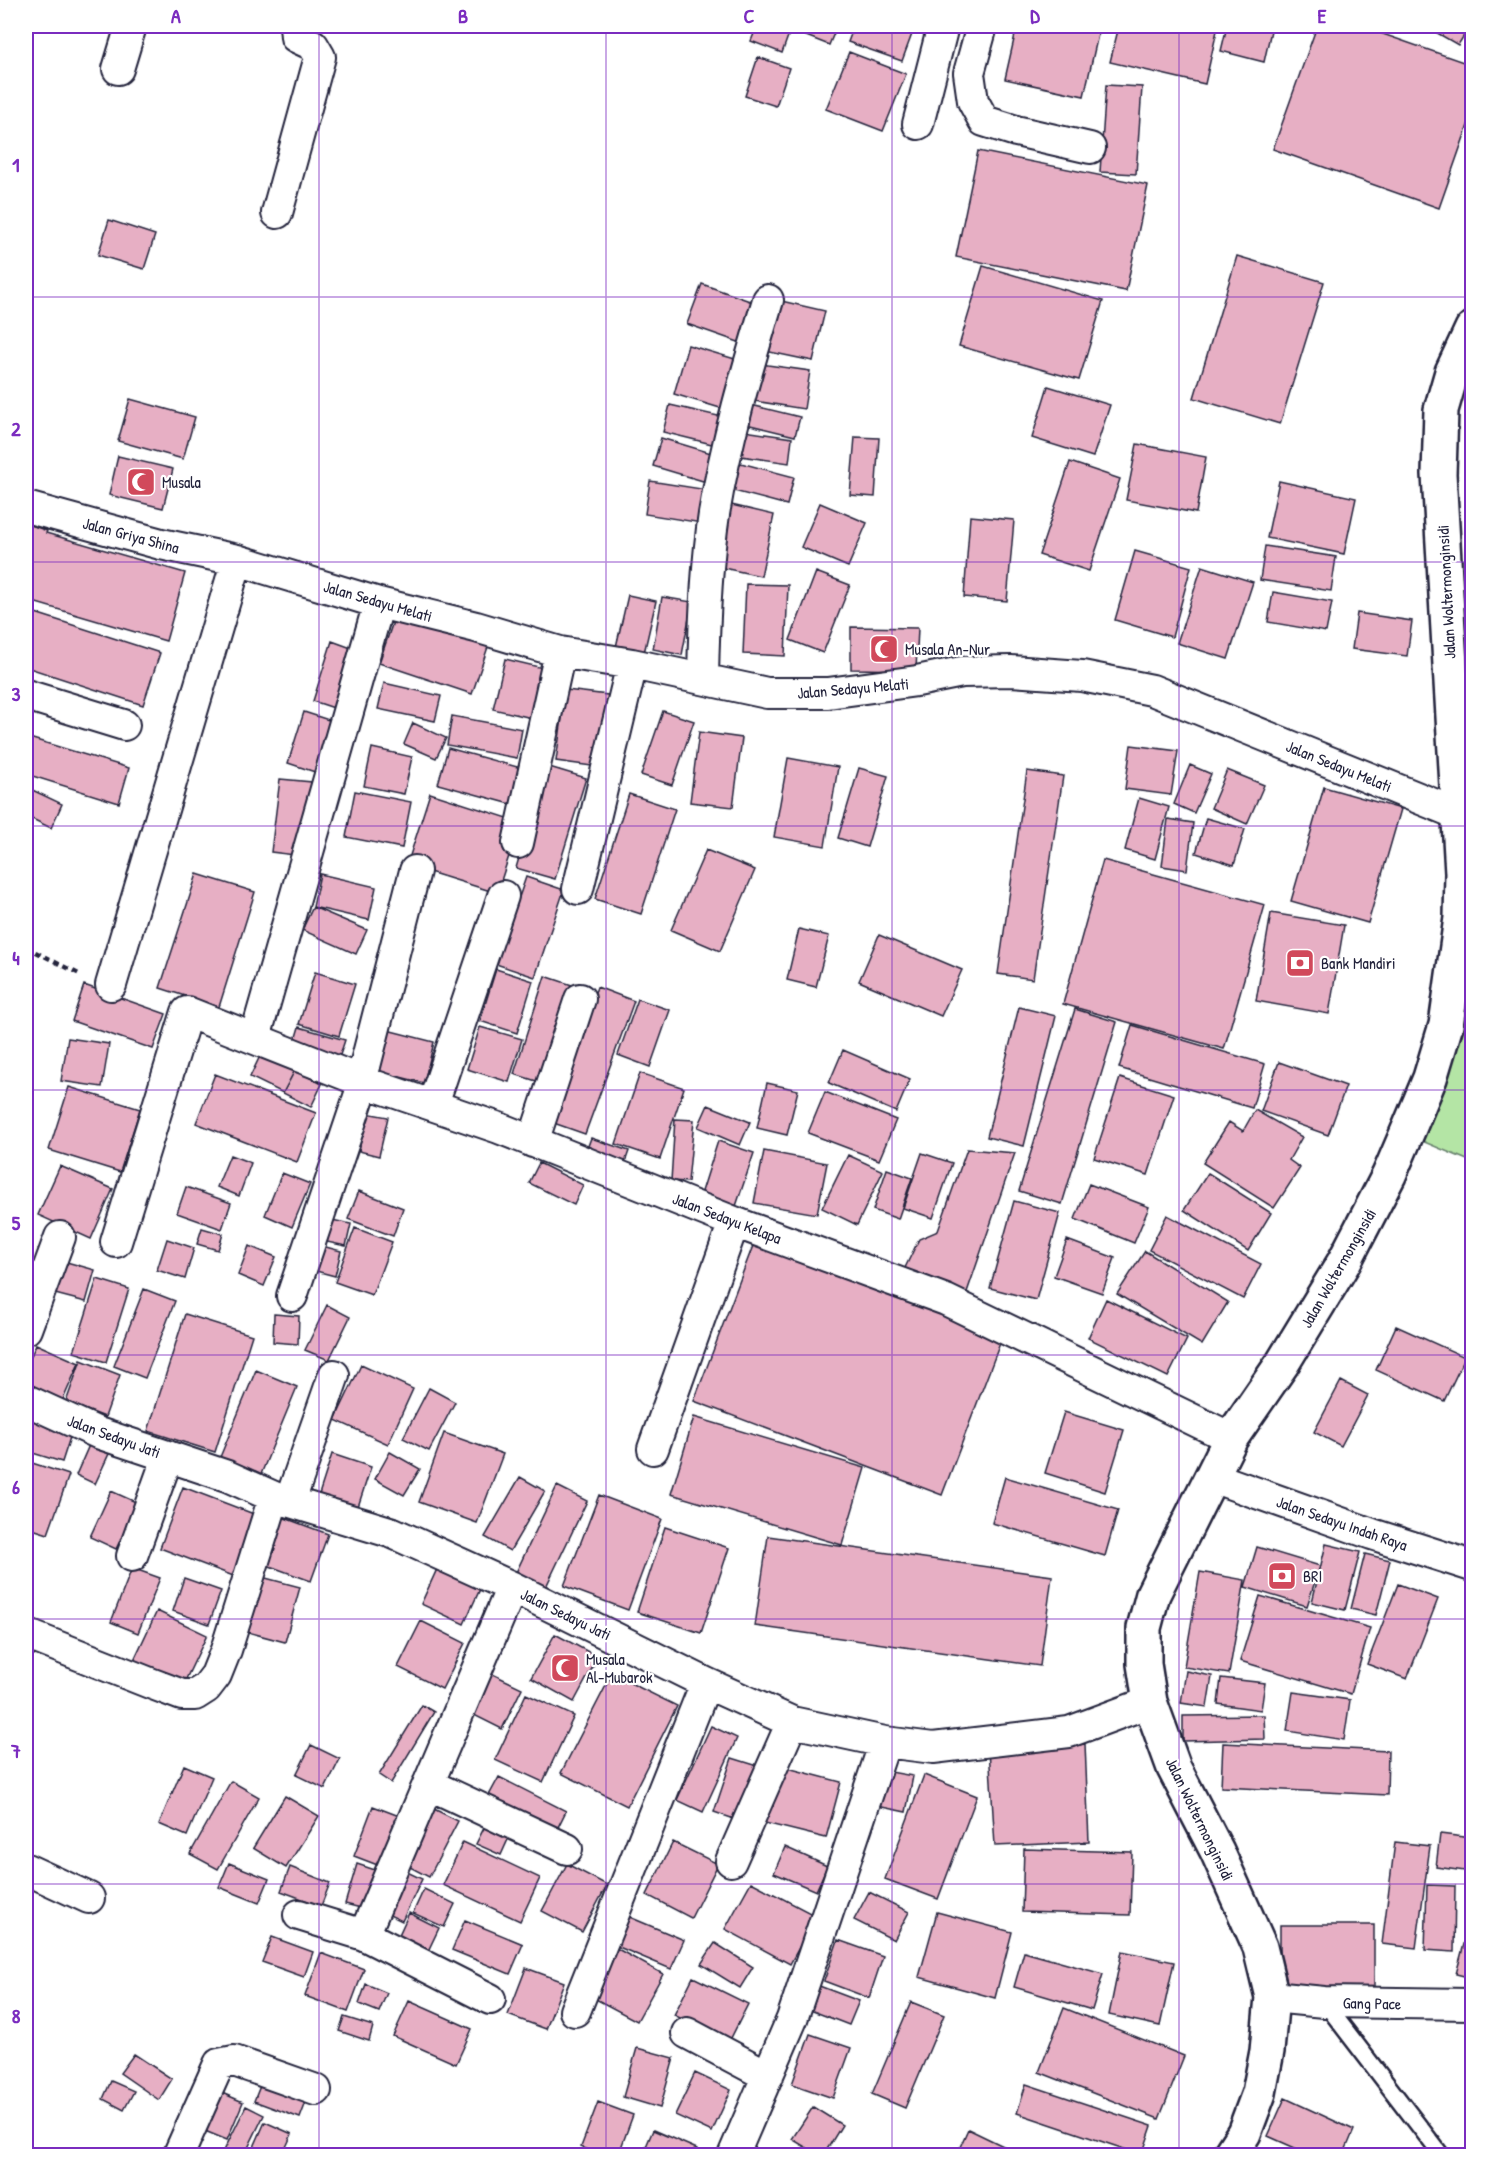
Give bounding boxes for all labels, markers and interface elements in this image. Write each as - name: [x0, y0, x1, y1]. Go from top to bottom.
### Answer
- text: A: [171, 2, 181, 29]
- text: B: [458, 2, 468, 29]
- text: C: [744, 2, 755, 29]
- text: D: [1030, 2, 1040, 29]
- text: E: [1318, 2, 1327, 29]
- text: 1: [12, 151, 20, 178]
- text: 2: [11, 415, 21, 442]
- mosque icon: Musala: [125, 466, 157, 498]
- place label: Musala: [162, 471, 201, 493]
- street label: Jalan Griya Shina: [80, 512, 182, 558]
- street label: Jalan Woltermonginsidi: [1432, 524, 1460, 660]
- street label: Jalan Sedayu Melati: [321, 575, 435, 627]
- mosque icon: Musala An-Nur: [868, 633, 900, 665]
- place label: Musala An-Nur: [905, 638, 990, 660]
- street label: Jalan Sedayu Melati: [796, 672, 910, 704]
- text: 3: [12, 680, 21, 707]
- street label: Jalan Sedayu Melati: [1283, 735, 1395, 797]
- text: 4: [12, 944, 20, 971]
- bank icon: Bank Mandiri: [1284, 947, 1316, 979]
- place label: Bank Mandiri: [1321, 952, 1396, 974]
- street label: Jalan Sedayu Kelapa: [669, 1187, 785, 1249]
- street label: Jalan Woltermonginsidi: [1295, 1204, 1381, 1332]
- text: 5: [12, 1209, 21, 1236]
- street label: Jalan Sedayu Jati: [64, 1409, 164, 1463]
- text: 6: [12, 1473, 20, 1500]
- street label: Jalan Sedayu Indah Raya: [1274, 1490, 1410, 1556]
- bank icon: BRI: [1266, 1560, 1298, 1592]
- place label: BRI: [1303, 1565, 1322, 1587]
- street label: Jalan Sedayu Jati: [517, 1583, 615, 1645]
- place label: Musala Al-Mubarok: [586, 1648, 653, 1688]
- mosque icon: Musala Al-Mubarok: [549, 1652, 581, 1684]
- text: 7: [10, 1737, 21, 1764]
- street label: Jalan Woltermonginsidi: [1161, 1754, 1239, 1884]
- street label: Gang Pace: [1343, 1991, 1402, 2015]
- text: 8: [12, 2002, 21, 2029]

